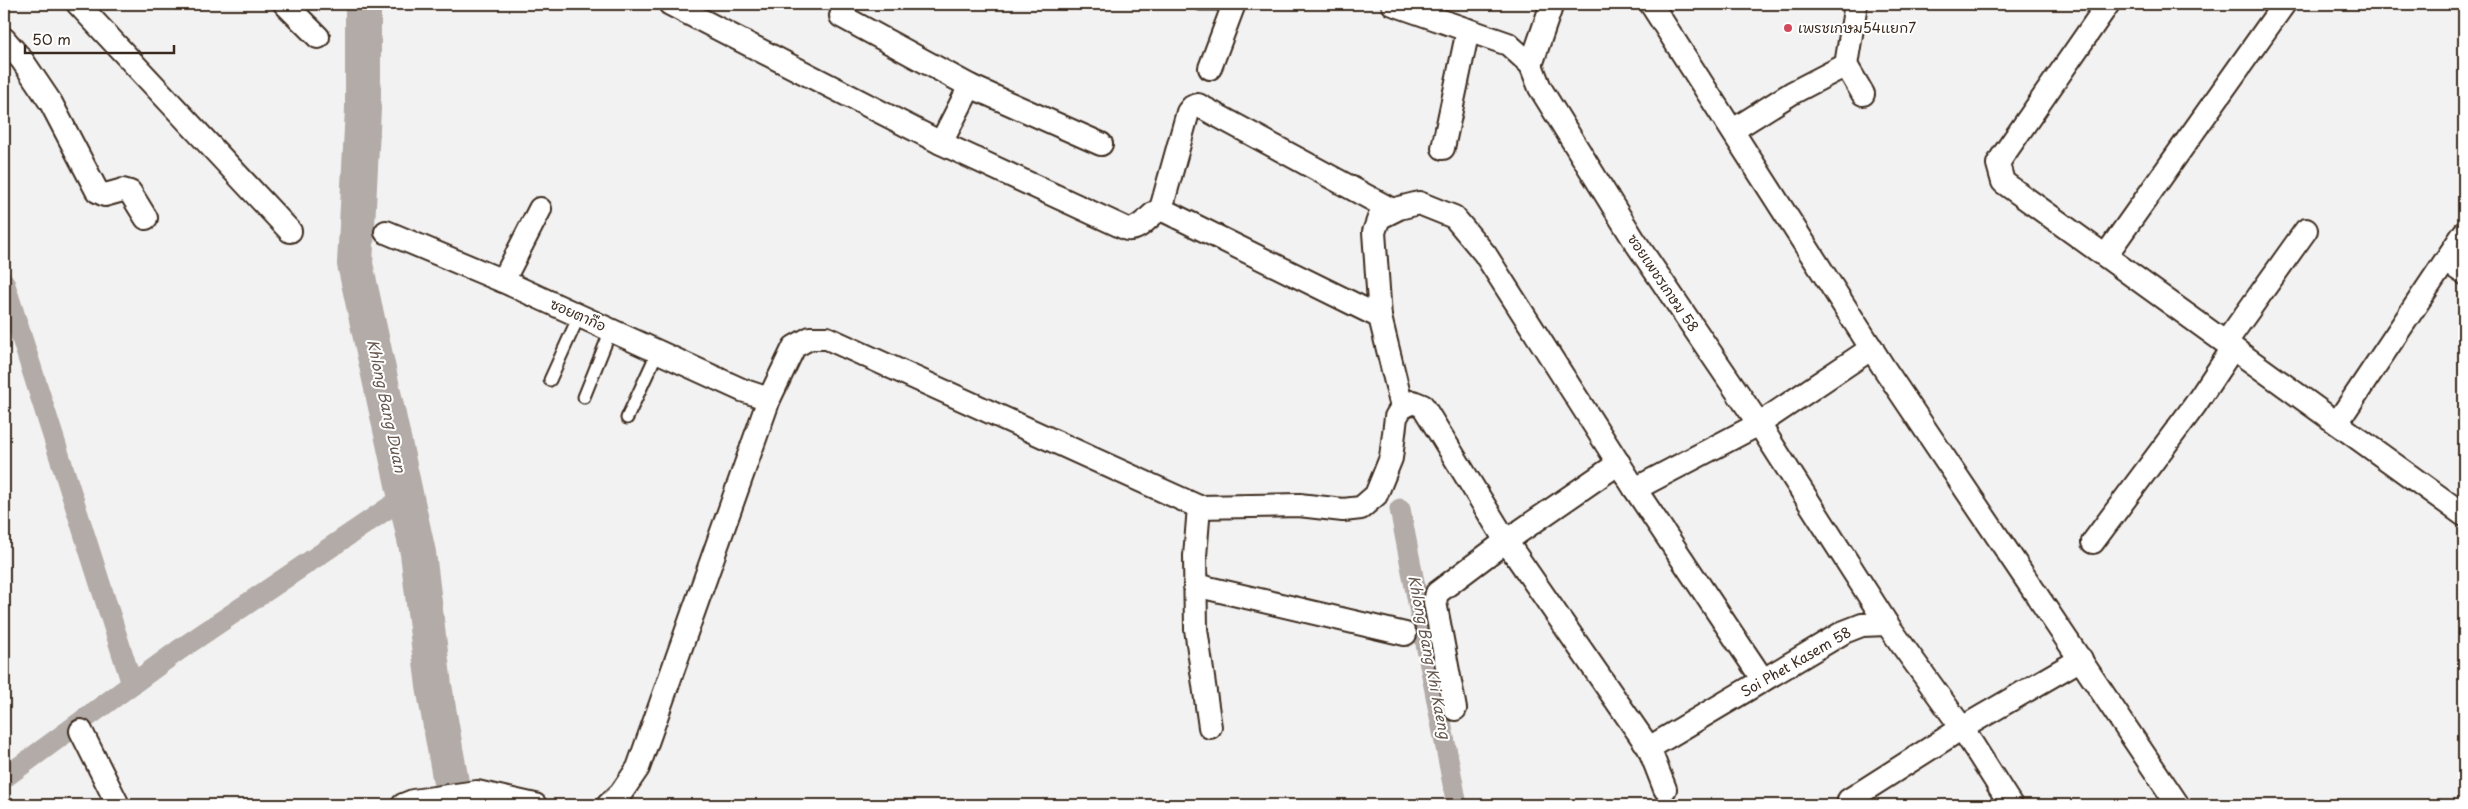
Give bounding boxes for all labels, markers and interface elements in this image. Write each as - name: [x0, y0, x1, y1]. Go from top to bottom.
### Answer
- place label: เพรชเกษม54แยก7: [1798, 17, 1916, 38]
- scale bar: [25, 22, 174, 54]
- marker: เพรชเกษม54แยก7: [1782, 22, 1794, 34]
- text: 50 m: [32, 27, 71, 50]
- street label: ซอยเพชรเกษม 58: [1623, 230, 1704, 336]
- street label: ซอยตากือ: [547, 293, 609, 336]
- water label: Khlong Bang Duan: [362, 337, 413, 475]
- water label: Khlong Bang Khi Kaeng: [1403, 573, 1458, 742]
- street label: Soi Phet Kasem 58: [1737, 621, 1855, 702]

